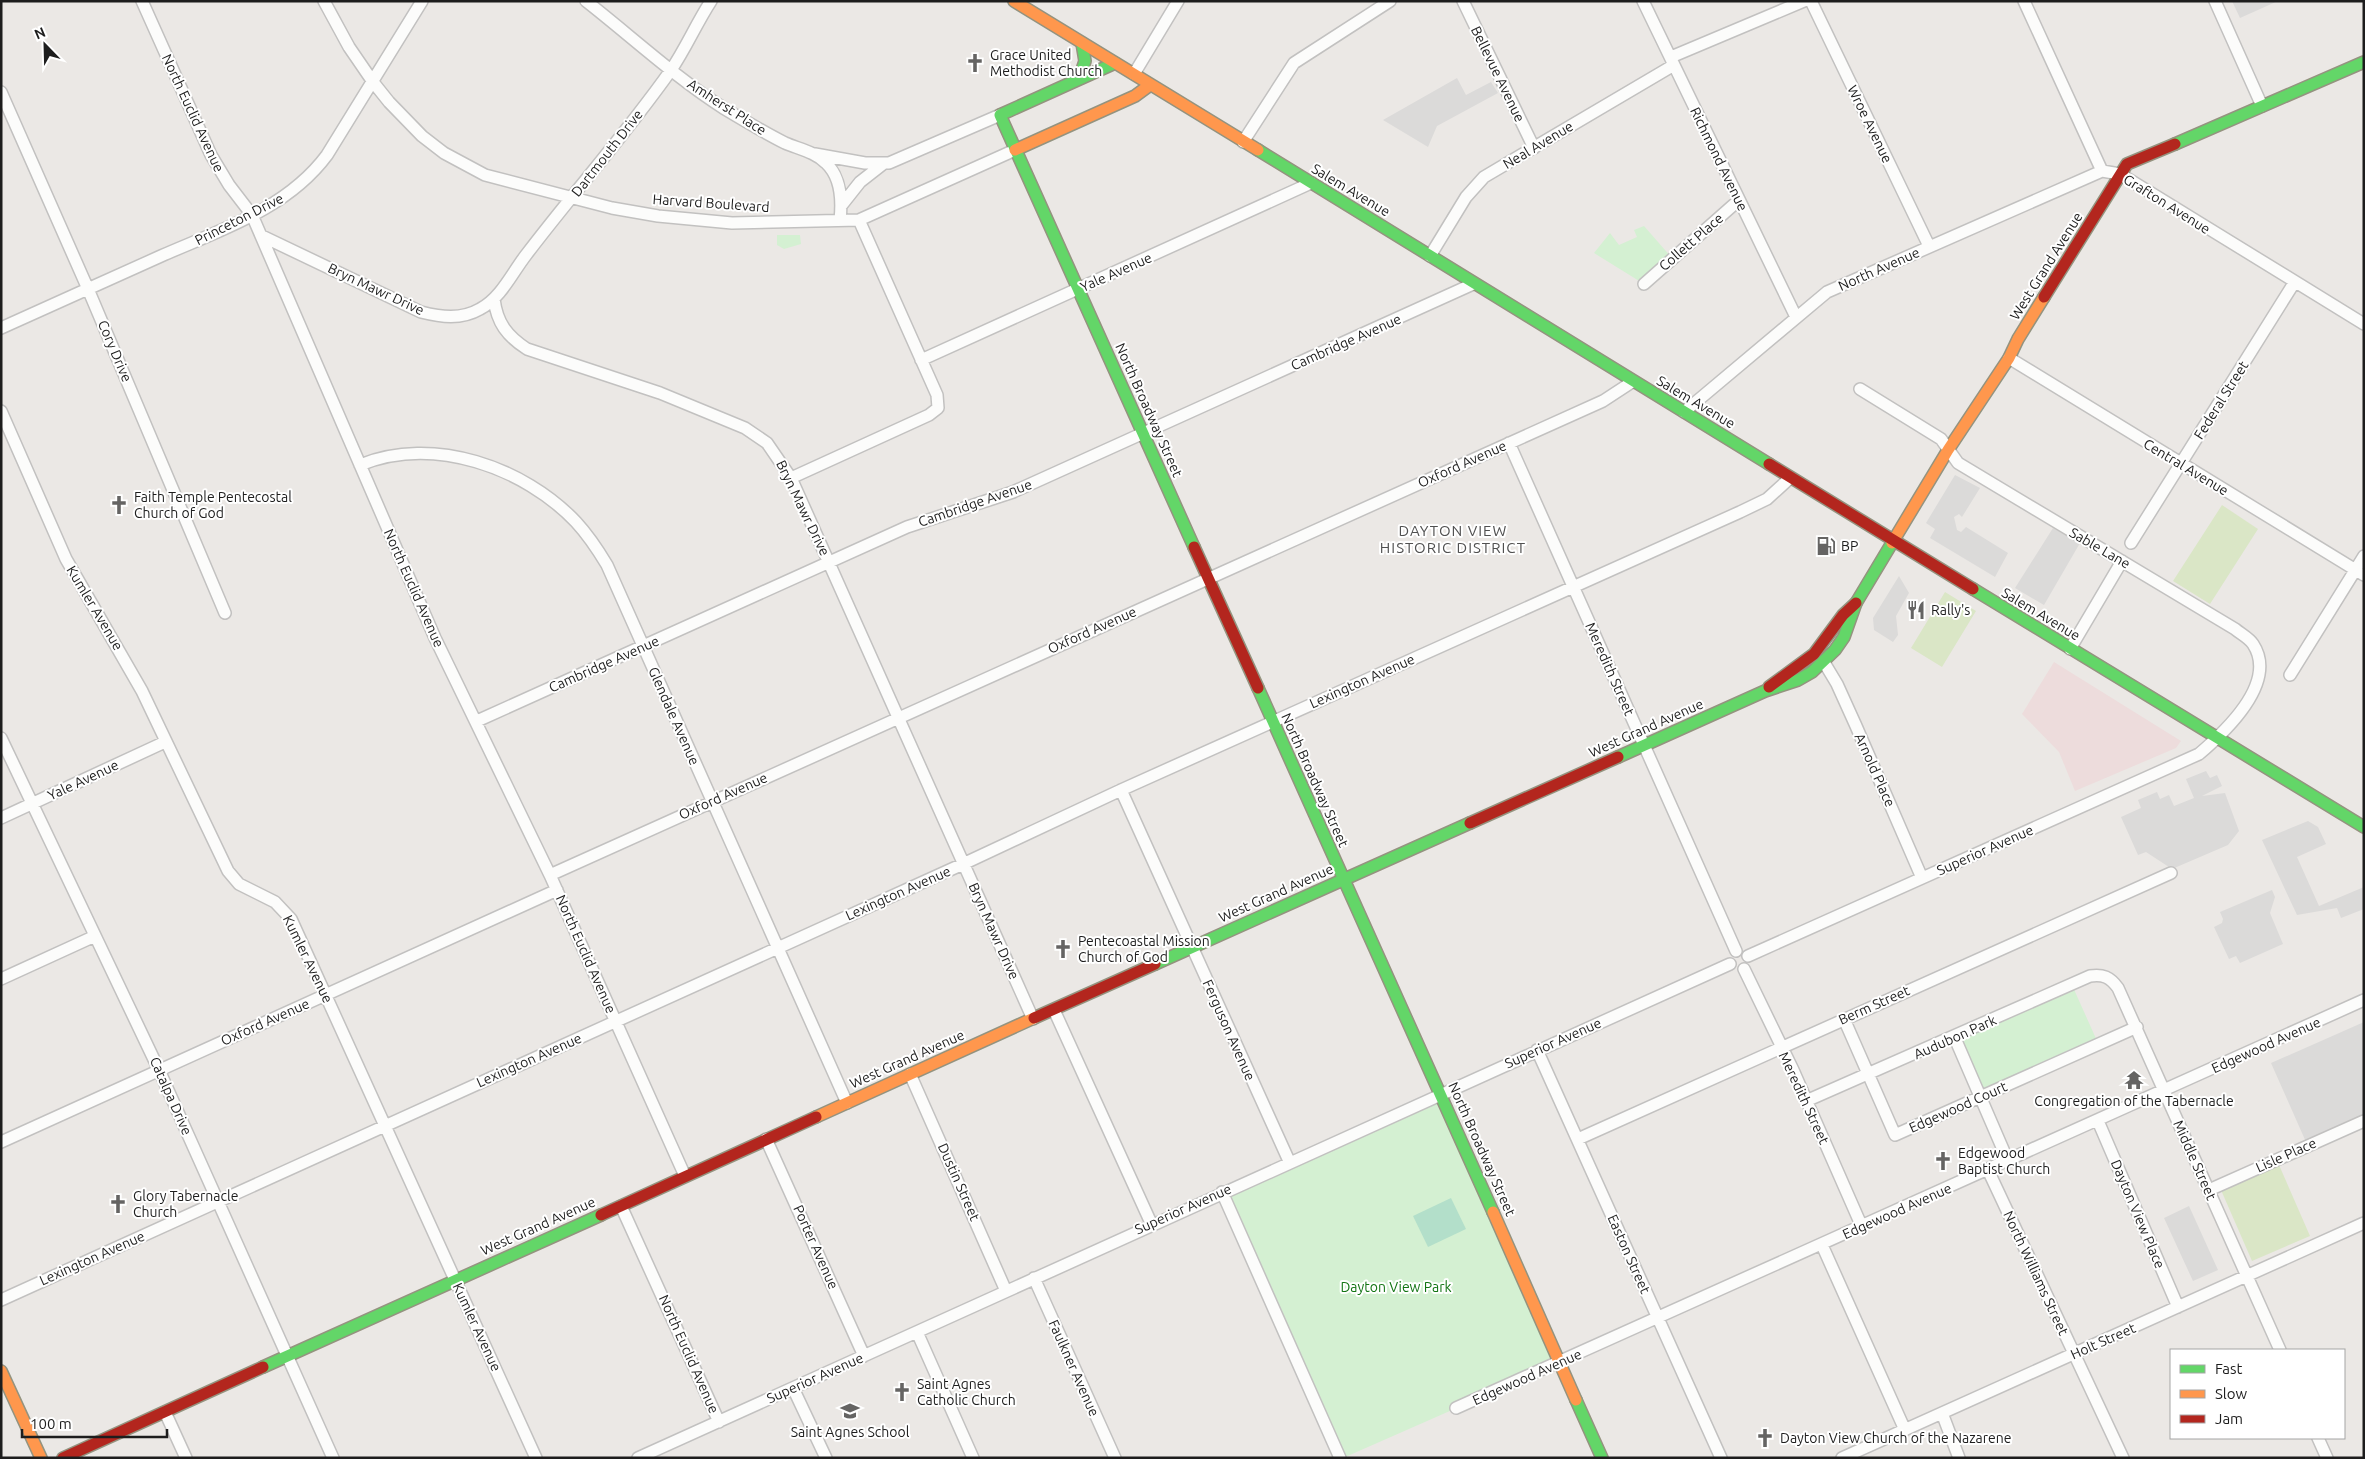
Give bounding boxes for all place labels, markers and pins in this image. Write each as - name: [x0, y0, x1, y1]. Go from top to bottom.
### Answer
- place label: Grace United Methodist Church: [990, 47, 1102, 79]
- church icon: Grace United Methodist Church: [964, 52, 986, 74]
- place label: Faith Temple Pentecostal Church of God: [134, 489, 292, 521]
- church icon: Faith Temple Pentecostal Church of God: [108, 494, 130, 516]
- fuel station icon: BP: [1815, 535, 1837, 557]
- place label: BP: [1841, 538, 1858, 554]
- restaurant icon: Rally's: [1905, 599, 1927, 621]
- place label: Rally's: [1931, 602, 1970, 618]
- place label: Pentecoastal Mission Church of God: [1078, 933, 1210, 965]
- church icon: Pentecoastal Mission Church of God: [1052, 938, 1074, 960]
- temple icon: Congregation of the Tabernacle: [2123, 1069, 2145, 1091]
- place label: Congregation of the Tabernacle: [2034, 1093, 2234, 1109]
- place label: Edgewood Baptist Church: [1958, 1145, 2050, 1177]
- church icon: Edgewood Baptist Church: [1932, 1150, 1954, 1172]
- place label: Glory Tabernacle Church: [133, 1188, 238, 1220]
- church icon: Glory Tabernacle Church: [107, 1193, 129, 1215]
- place label: Saint Agnes Catholic Church: [917, 1376, 1016, 1408]
- church icon: Saint Agnes Catholic Church: [891, 1381, 913, 1403]
- school or university icon: Saint Agnes School: [839, 1400, 861, 1422]
- place label: Saint Agnes School: [791, 1424, 910, 1440]
- church icon: Dayton View Church of the Nazarene: [1754, 1427, 1776, 1449]
- place label: Dayton View Church of the Nazarene: [1780, 1430, 2012, 1446]

